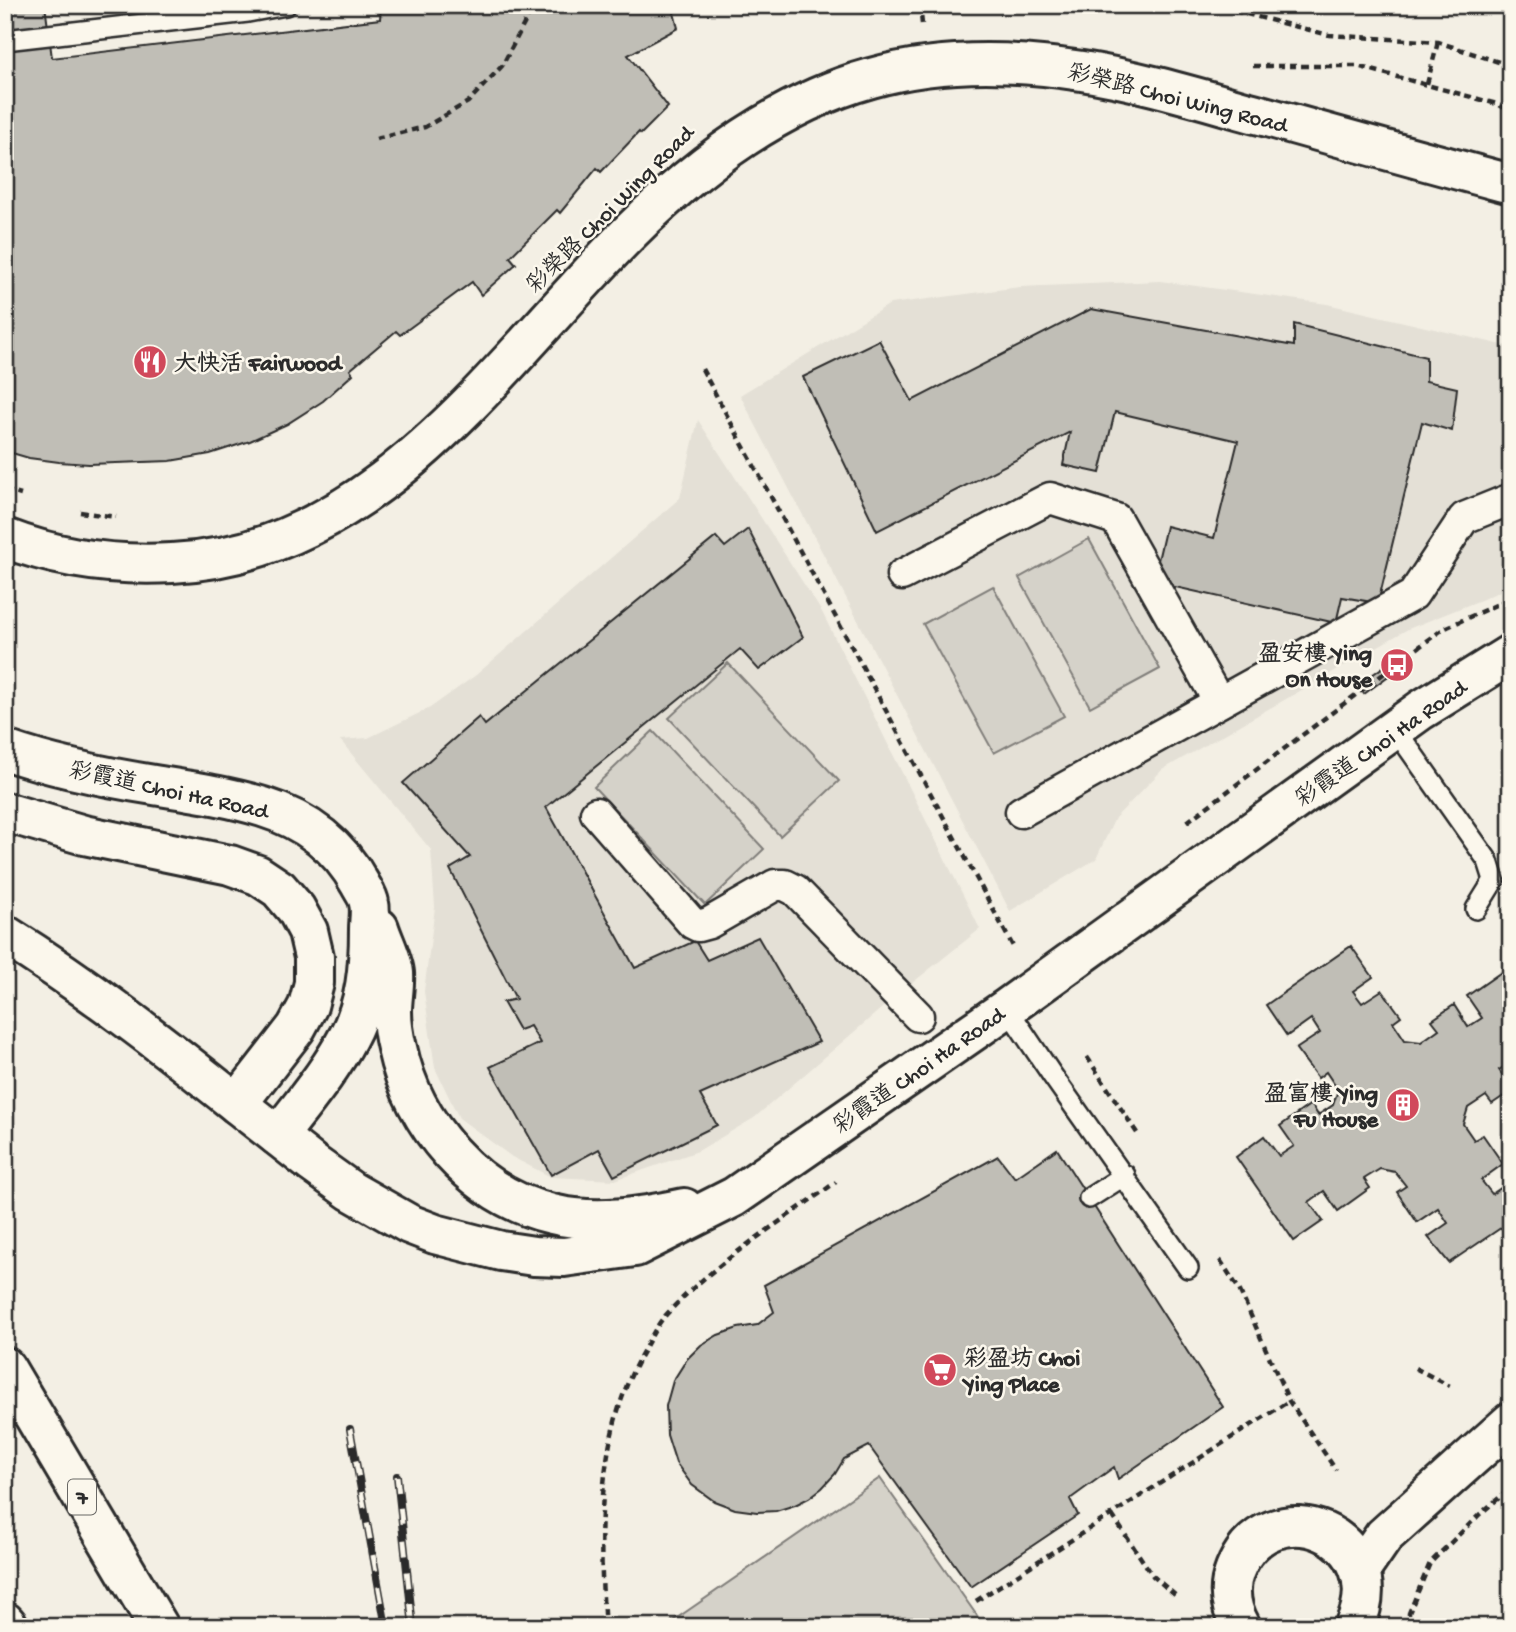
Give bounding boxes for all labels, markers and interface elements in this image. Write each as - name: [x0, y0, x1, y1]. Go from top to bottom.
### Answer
- street label: 彩榮路 Choi Wing Road: [1064, 58, 1292, 141]
- street label: 彩榮路 Choi Wing Road: [521, 119, 702, 300]
- restaurant icon: 大快活 Fairwood: [131, 343, 169, 381]
- place label: 大快活 Fairwood: [174, 351, 344, 379]
- place label: 盈安樓 Ying On House: [1258, 641, 1373, 695]
- bus stop icon: 盈安樓 Ying On House: [1378, 646, 1416, 684]
- street label: 彩霞道 Choi Ha Road: [1290, 674, 1474, 814]
- street label: 彩霞道 Choi Ha Road: [66, 757, 272, 827]
- street label: 彩霞道 Choi Ha Road: [828, 1001, 1012, 1141]
- place label: 盈富樓 Ying Fu House: [1264, 1081, 1379, 1135]
- building icon: 盈富樓 Ying Fu House: [1384, 1086, 1422, 1124]
- place label: 彩盈坊 Choi Ying Place: [961, 1346, 1080, 1400]
- supermarket icon: 彩盈坊 Choi Ying Place: [921, 1351, 959, 1389]
- road number: 7: [68, 1480, 96, 1514]

